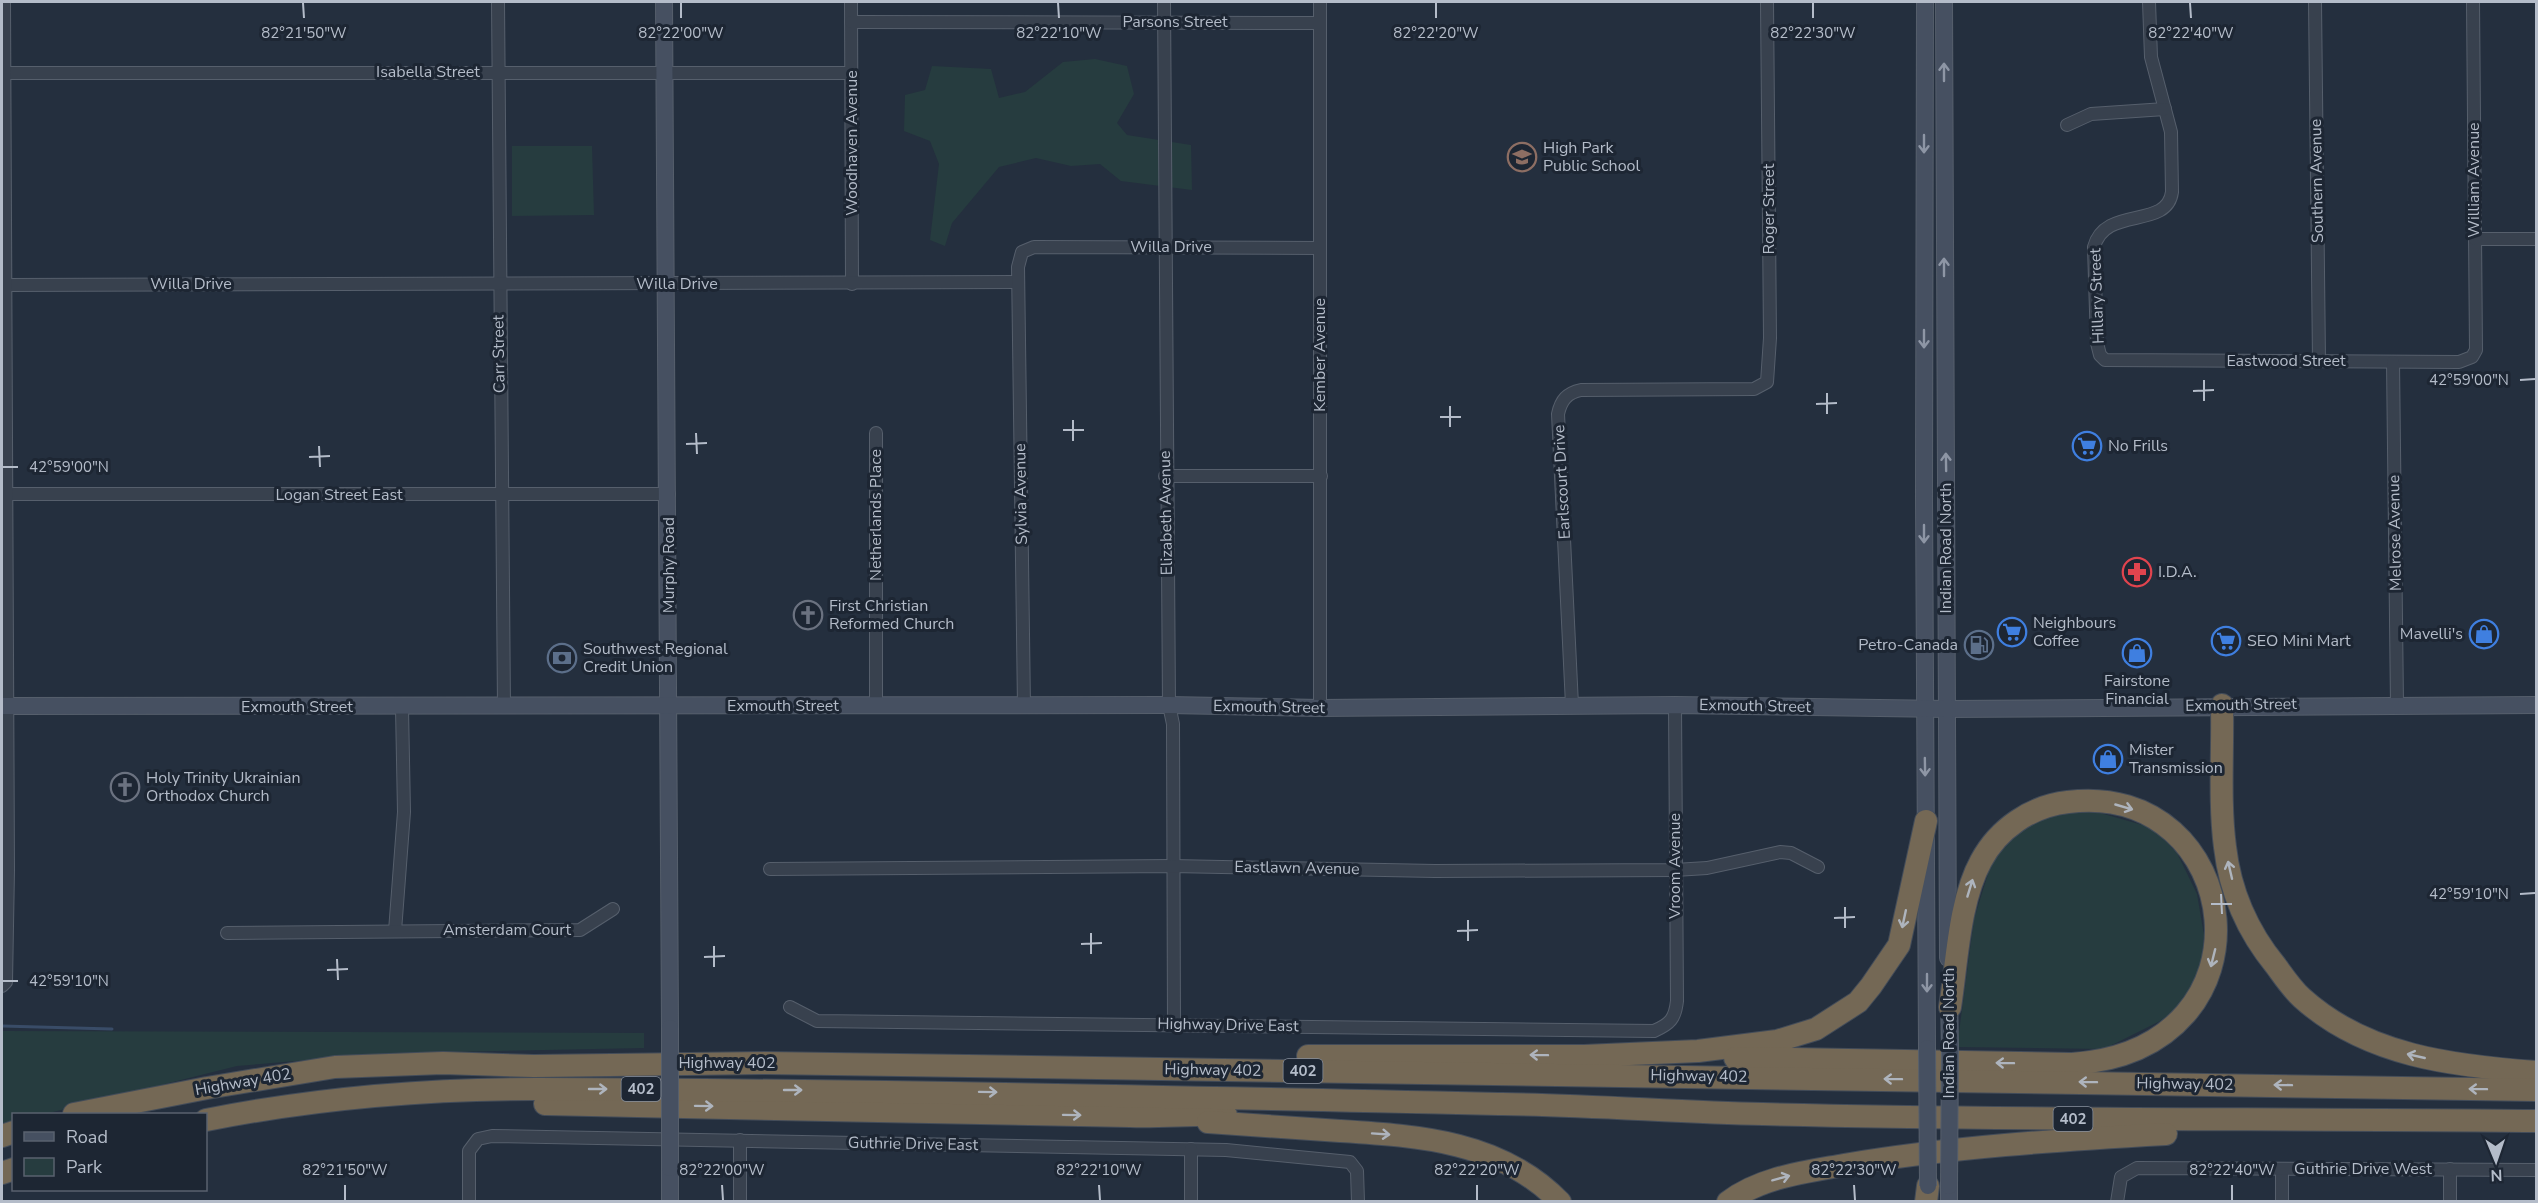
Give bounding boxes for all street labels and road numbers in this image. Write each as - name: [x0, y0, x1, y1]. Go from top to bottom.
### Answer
- street label: Parsons Street: [1122, 11, 1228, 33]
- street label: Isabella Street: [376, 61, 480, 83]
- street label: Woodhaven Avenue: [841, 70, 863, 216]
- street label: Southern Avenue: [2305, 119, 2329, 243]
- street label: William Avenue: [2463, 122, 2485, 238]
- street label: Roger Street: [1758, 163, 1780, 254]
- street label: Willa Drive: [1130, 236, 1212, 258]
- street label: Hillary Street: [2084, 247, 2110, 344]
- street label: Willa Drive: [150, 273, 232, 295]
- street label: Willa Drive: [636, 273, 718, 295]
- street label: Kember Avenue: [1309, 298, 1331, 412]
- street label: Carr Street: [487, 314, 511, 393]
- street label: Eastwood Street: [2226, 350, 2346, 372]
- street label: Earlscourt Drive: [1548, 424, 1576, 540]
- street label: Sylvia Avenue: [1009, 443, 1033, 545]
- street label: Netherlands Place: [865, 449, 887, 581]
- street label: Elizabeth Avenue: [1154, 450, 1178, 576]
- street label: Melrose Avenue: [2383, 475, 2407, 591]
- street label: Indian Road North: [1935, 483, 1957, 613]
- street label: Logan Street East: [275, 484, 403, 506]
- street label: Murphy Road: [658, 517, 680, 613]
- street label: Exmouth Street: [2185, 693, 2297, 717]
- street label: Exmouth Street: [1699, 694, 1811, 718]
- street label: Exmouth Street: [727, 695, 839, 717]
- street label: Exmouth Street: [1213, 695, 1325, 719]
- street label: Exmouth Street: [241, 696, 353, 718]
- street label: Vroom Avenue: [1664, 813, 1686, 920]
- street label: Eastlawn Avenue: [1234, 856, 1360, 880]
- street label: Amsterdam Court: [443, 919, 571, 941]
- street label: Indian Road North: [1938, 968, 1960, 1098]
- street label: Highway Drive East: [1157, 1013, 1299, 1037]
- street label: Highway 402: [678, 1052, 776, 1074]
- street label: Highway 402: [1164, 1058, 1262, 1082]
- road number: 402: [1284, 1059, 1322, 1083]
- street label: Highway 402: [193, 1063, 293, 1101]
- street label: Highway 402: [1650, 1064, 1748, 1088]
- street label: Highway 402: [2136, 1072, 2234, 1096]
- road number: 402: [622, 1077, 660, 1101]
- road number: 402: [2054, 1107, 2092, 1131]
- street label: Guthrie Drive East: [848, 1132, 979, 1156]
- street label: Guthrie Drive West: [2294, 1158, 2432, 1180]

